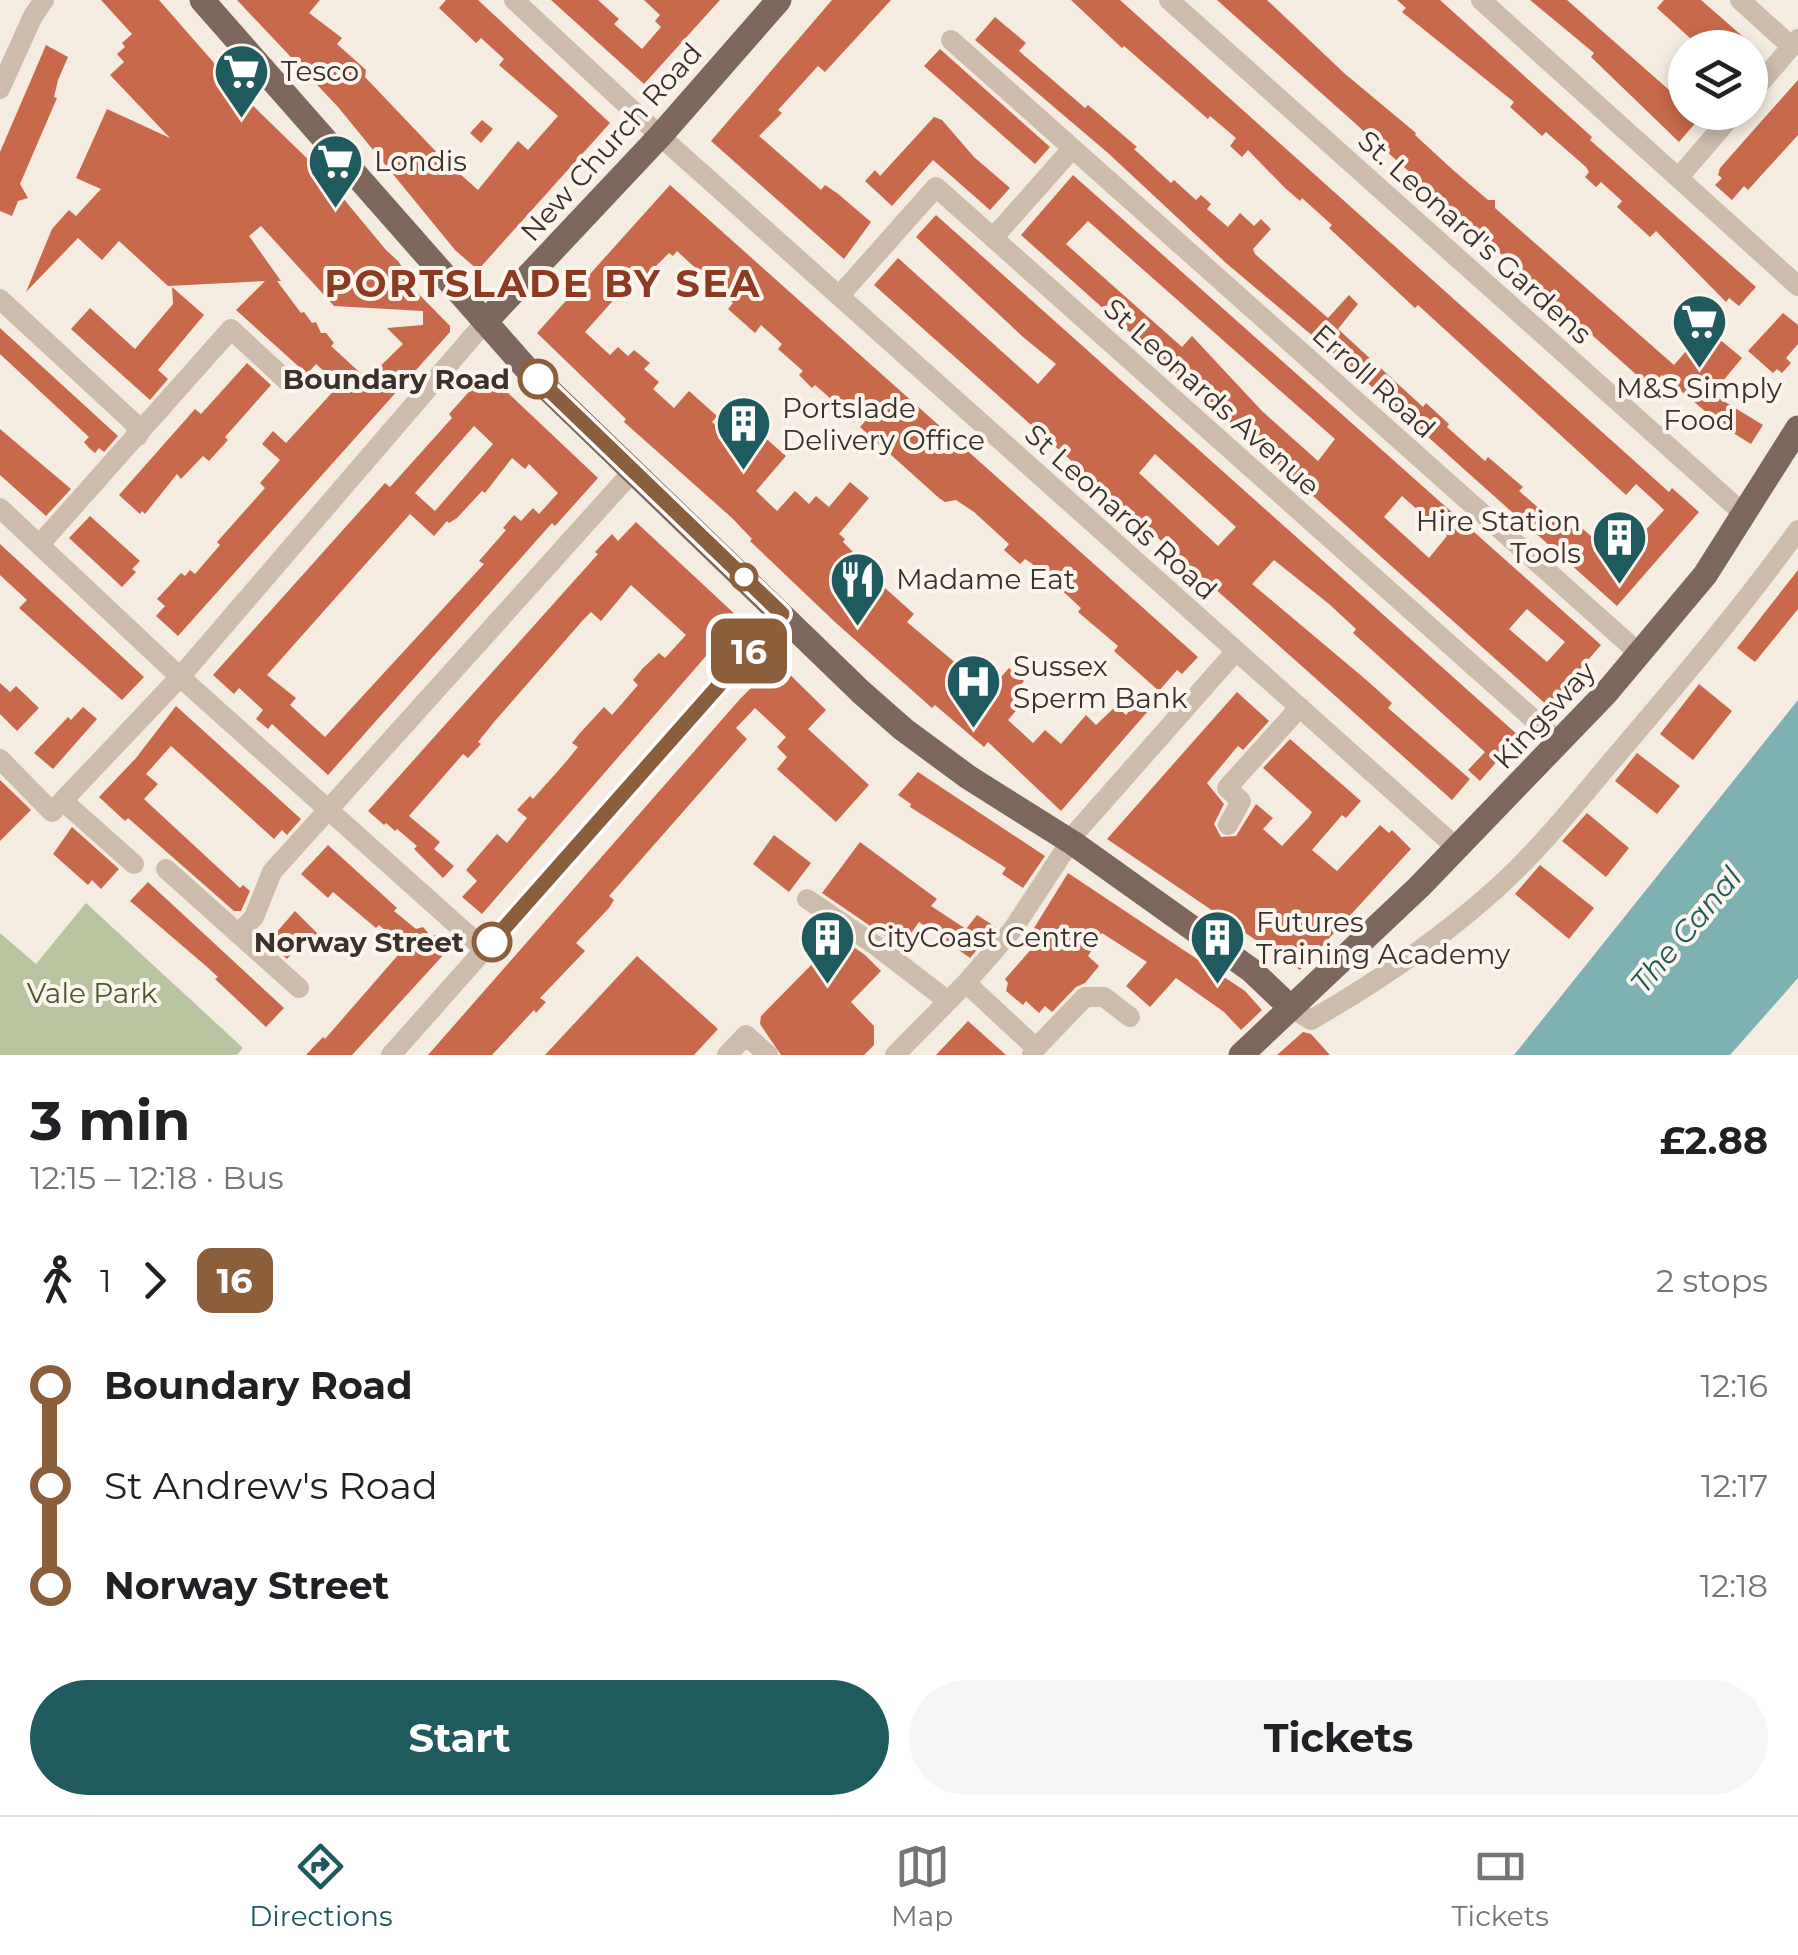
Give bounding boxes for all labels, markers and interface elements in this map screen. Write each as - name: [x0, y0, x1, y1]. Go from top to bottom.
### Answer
- map controls: [1668, 30, 1768, 130]
- button: layers: [1668, 30, 1768, 130]
- street label: New Church Road: [513, 36, 709, 248]
- supermarket icon: Tesco: [212, 41, 272, 120]
- place label: Tesco: [281, 54, 359, 88]
- street label: St. Leonard's Gardens: [1351, 123, 1599, 351]
- supermarket icon: Londis: [305, 131, 365, 210]
- place label: Londis: [374, 144, 467, 178]
- district label: PORTSLADE BY SEA: [324, 260, 762, 307]
- street label: St Leonards Avenue: [1097, 291, 1327, 503]
- supermarket icon: M&S Simply Food: [1669, 292, 1729, 371]
- street label: Erroll Road: [1305, 317, 1443, 445]
- marker: Boundary Road: [519, 360, 557, 398]
- place label: Boundary Road: [283, 362, 510, 396]
- place label: M&S Simply Food: [1616, 371, 1783, 437]
- place label: Portslade Delivery Office: [782, 391, 985, 457]
- building icon: Portslade Delivery Office: [713, 394, 773, 473]
- street label: St Leonards Road: [1018, 417, 1224, 607]
- place label: Hire Station Tools: [1416, 504, 1581, 570]
- building icon: Hire Station Tools: [1590, 507, 1650, 586]
- restaurant icon: Madame Eat: [827, 549, 887, 628]
- place label: Madame Eat: [896, 562, 1075, 596]
- unlabelled marker: [731, 564, 757, 590]
- line badge: 16: [704, 618, 794, 684]
- text: 16: [731, 630, 767, 673]
- place label: Sussex Sperm Bank: [1013, 649, 1188, 715]
- hospital icon: Sussex Sperm Bank: [944, 652, 1004, 731]
- street label: Kingsway: [1486, 654, 1603, 776]
- water label: The Canal: [1623, 859, 1749, 1001]
- place label: Futures Training Academy: [1256, 905, 1511, 971]
- building icon: CityCoast Centre: [798, 907, 858, 986]
- building icon: Futures Training Academy: [1187, 908, 1247, 987]
- place label: CityCoast Centre: [867, 920, 1099, 954]
- marker: Norway Street: [473, 923, 511, 961]
- place label: Norway Street: [254, 925, 464, 959]
- park label: Vale Park: [27, 976, 157, 1010]
- text: 3 min: [30, 1087, 190, 1154]
- text: £2.88: [1660, 1117, 1768, 1164]
- text: 12:15 – 12:18 · Bus: [30, 1158, 284, 1197]
- icon: walk: [30, 1253, 85, 1308]
- icon: forward: [127, 1253, 182, 1308]
- text: 16: [217, 1259, 253, 1302]
- text: 1: [100, 1261, 112, 1300]
- text: 2 stops: [1656, 1261, 1768, 1300]
- text: Boundary Road: [104, 1362, 412, 1409]
- text: 12:16: [1700, 1366, 1768, 1405]
- text: St Andrew's Road: [104, 1462, 438, 1509]
- text: 12:17: [1701, 1466, 1768, 1505]
- text: Norway Street: [104, 1562, 389, 1609]
- text: 12:18: [1700, 1566, 1768, 1605]
- button: Start: [30, 1680, 889, 1795]
- button: Tickets: [909, 1680, 1768, 1795]
- tab: Directions: [249, 1839, 393, 1933]
- tab: Map: [891, 1839, 953, 1933]
- tab: Tickets: [1452, 1839, 1549, 1933]

